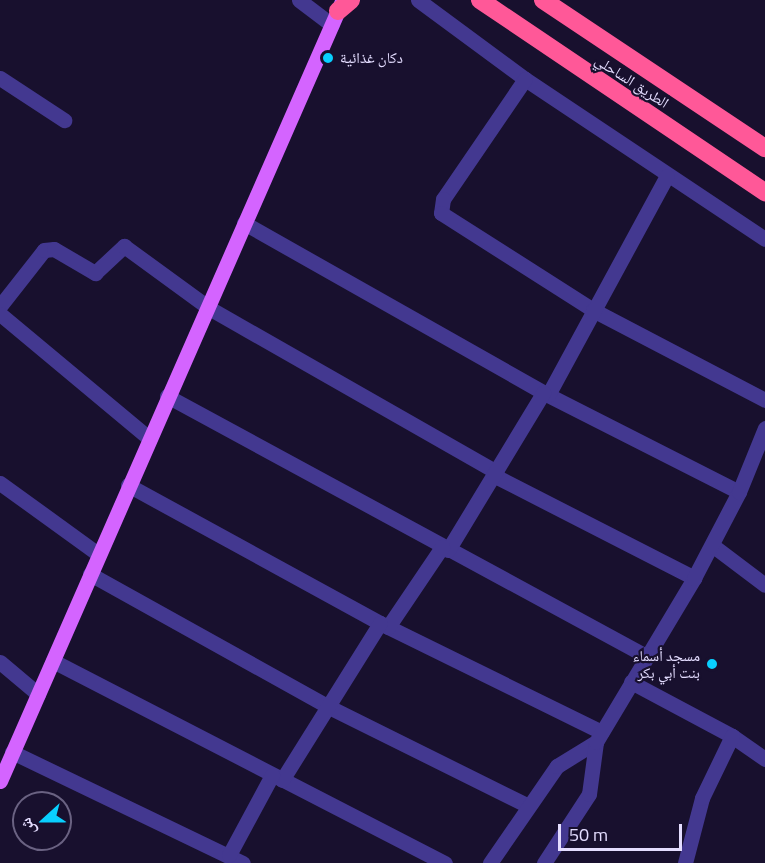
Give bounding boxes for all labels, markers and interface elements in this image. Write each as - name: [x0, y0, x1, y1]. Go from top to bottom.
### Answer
- place label: دكان غذائية: [340, 49, 403, 67]
- street label: الطريق الساحلي: [592, 50, 672, 112]
- marker: دكان غذائية: [321, 51, 335, 65]
- place label: مسجد أسماء بنت أبي بكر: [633, 646, 700, 681]
- marker: مسجد أسماء بنت أبي بكر: [705, 657, 719, 671]
- north arrow: [12, 791, 72, 851]
- scale bar: [561, 812, 686, 850]
- text: ش: [13, 815, 41, 839]
- text: 50 m: [569, 821, 608, 848]

